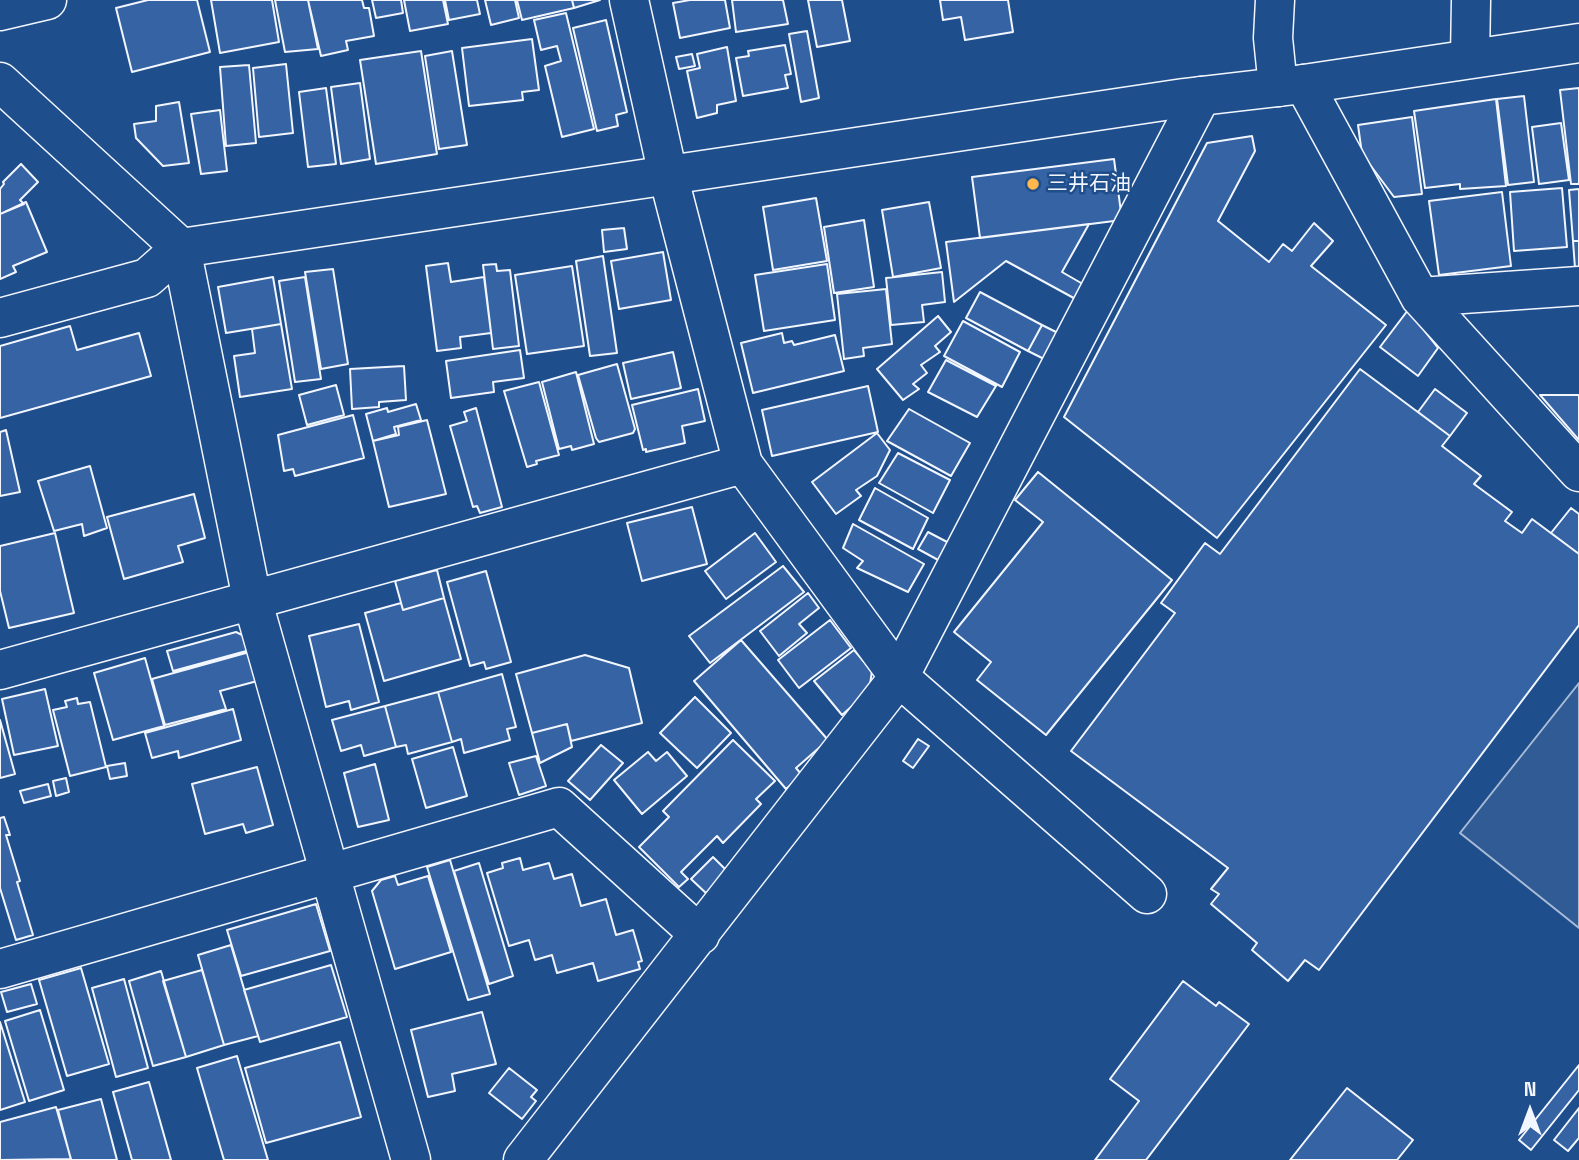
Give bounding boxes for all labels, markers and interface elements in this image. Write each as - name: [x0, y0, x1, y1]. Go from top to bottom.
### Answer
- place label: 三井石油: [1047, 171, 1131, 197]
- marker: 三井石油: [1025, 176, 1041, 192]
- north arrow: [1495, 1076, 1565, 1146]
- text: N: [1524, 1077, 1536, 1102]

